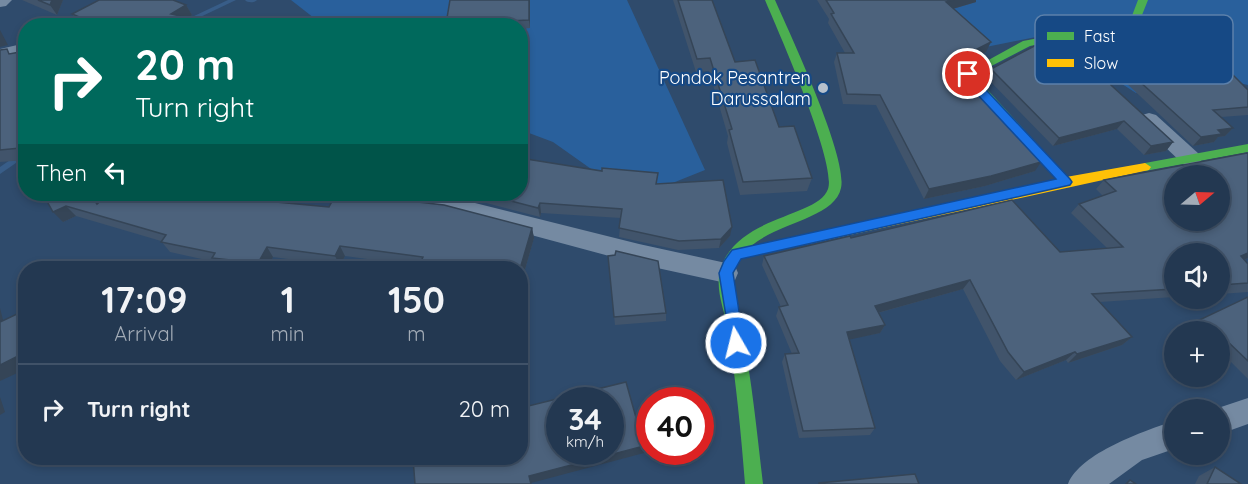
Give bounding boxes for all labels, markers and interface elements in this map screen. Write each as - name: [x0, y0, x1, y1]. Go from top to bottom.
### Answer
- legend: [1035, 15, 1233, 84]
- text: Fast: [1084, 26, 1115, 46]
- text: 20 m: [135, 38, 235, 91]
- icon: right: [36, 42, 114, 120]
- pin: [942, 48, 993, 99]
- text: Slow: [1084, 53, 1118, 73]
- icon: arrive: [951, 57, 984, 90]
- place label: Pondok Pesantren Darussalam: [659, 66, 811, 110]
- marker: Pondok Pesantren Darussalam: [816, 81, 830, 95]
- text: Turn right: [135, 90, 254, 124]
- icon: left: [99, 156, 132, 189]
- text: Then: [36, 159, 87, 187]
- north arrow: [1164, 165, 1230, 231]
- map controls: [1164, 165, 1230, 465]
- button: sound: [1164, 243, 1230, 309]
- text: 17:09: [101, 277, 187, 322]
- text: 1: [281, 277, 295, 322]
- text: 150: [388, 277, 445, 322]
- position arrow: [704, 311, 768, 375]
- text: Arrival: [114, 321, 174, 346]
- text: min: [271, 321, 305, 346]
- text: m: [407, 321, 425, 346]
- button: +: [1164, 321, 1230, 387]
- speed limit sign: 40: [636, 387, 714, 465]
- icon: right: [36, 393, 69, 426]
- text: Turn right: [87, 395, 191, 423]
- text: 20 m: [459, 395, 510, 423]
- button: −: [1164, 399, 1230, 465]
- text: 34: [568, 400, 602, 438]
- text: km/h: [566, 432, 604, 451]

